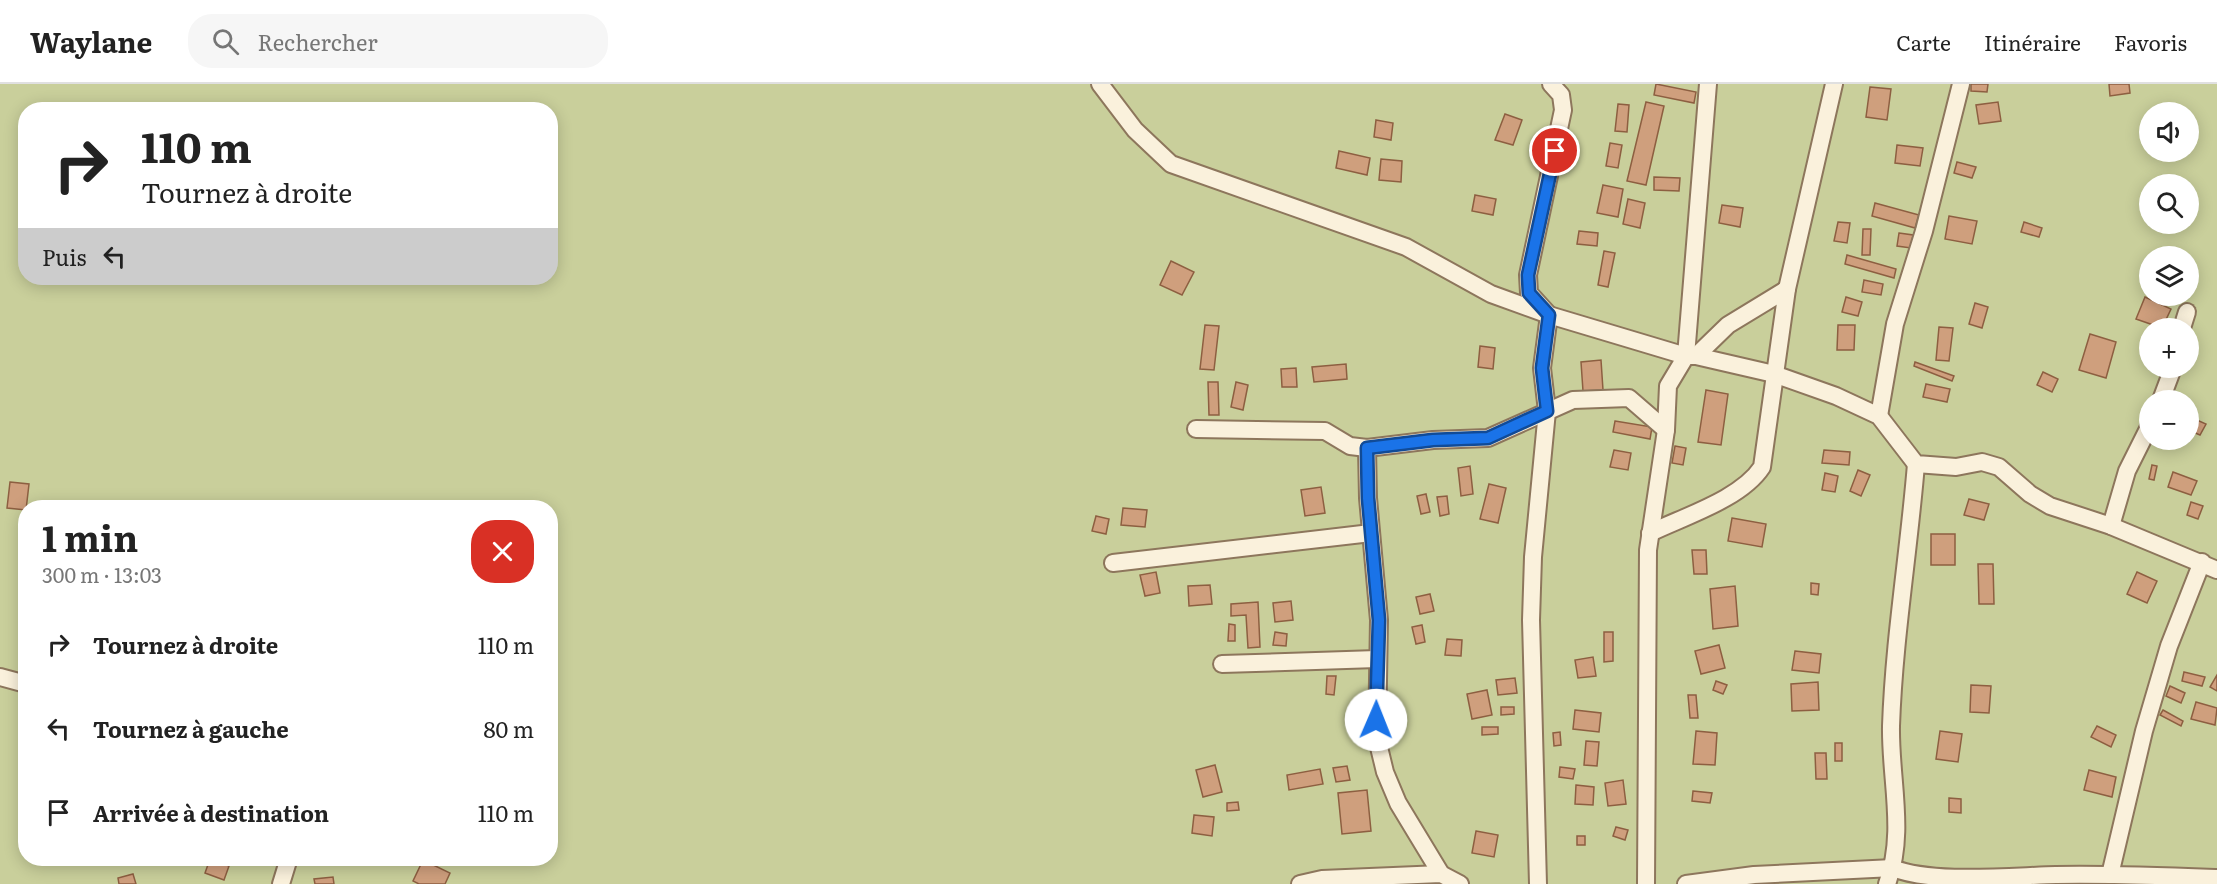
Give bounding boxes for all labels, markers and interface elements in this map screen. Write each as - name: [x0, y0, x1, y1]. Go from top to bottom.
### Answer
- search box: [188, 14, 608, 68]
- text: Waylane: [30, 20, 152, 62]
- icon: search: [209, 25, 242, 58]
- text: Rechercher: [257, 25, 378, 58]
- text: Carte: [1896, 26, 1951, 57]
- text: Itinéraire: [1984, 26, 2081, 57]
- text: Favoris: [2114, 26, 2187, 57]
- map controls: [2139, 102, 2199, 450]
- button: sound: [2139, 102, 2199, 162]
- text: 110 m: [141, 114, 252, 176]
- pin: [1529, 125, 1580, 176]
- icon: right: [42, 126, 120, 204]
- icon: arrive: [1538, 134, 1571, 167]
- text: Tournez à droite: [141, 171, 352, 211]
- button: search: [2139, 174, 2199, 234]
- text: Puis: [42, 240, 86, 273]
- icon: left: [98, 240, 131, 273]
- button: layers: [2139, 246, 2199, 306]
- button: +: [2139, 318, 2199, 378]
- button: −: [2139, 390, 2199, 450]
- text: 1 min: [42, 510, 138, 563]
- button: close: [471, 520, 534, 583]
- text: 300 m · 13:03: [42, 559, 162, 589]
- icon: right: [42, 628, 75, 661]
- text: Tournez à droite: [93, 628, 278, 661]
- text: 110 m: [478, 628, 534, 661]
- position arrow: [1344, 688, 1408, 752]
- icon: left: [42, 712, 75, 745]
- text: Tournez à gauche: [93, 712, 289, 745]
- text: 80 m: [483, 712, 534, 745]
- icon: arrive: [42, 796, 75, 829]
- text: Arrivée à destination: [93, 796, 329, 829]
- text: 110 m: [478, 796, 534, 829]

